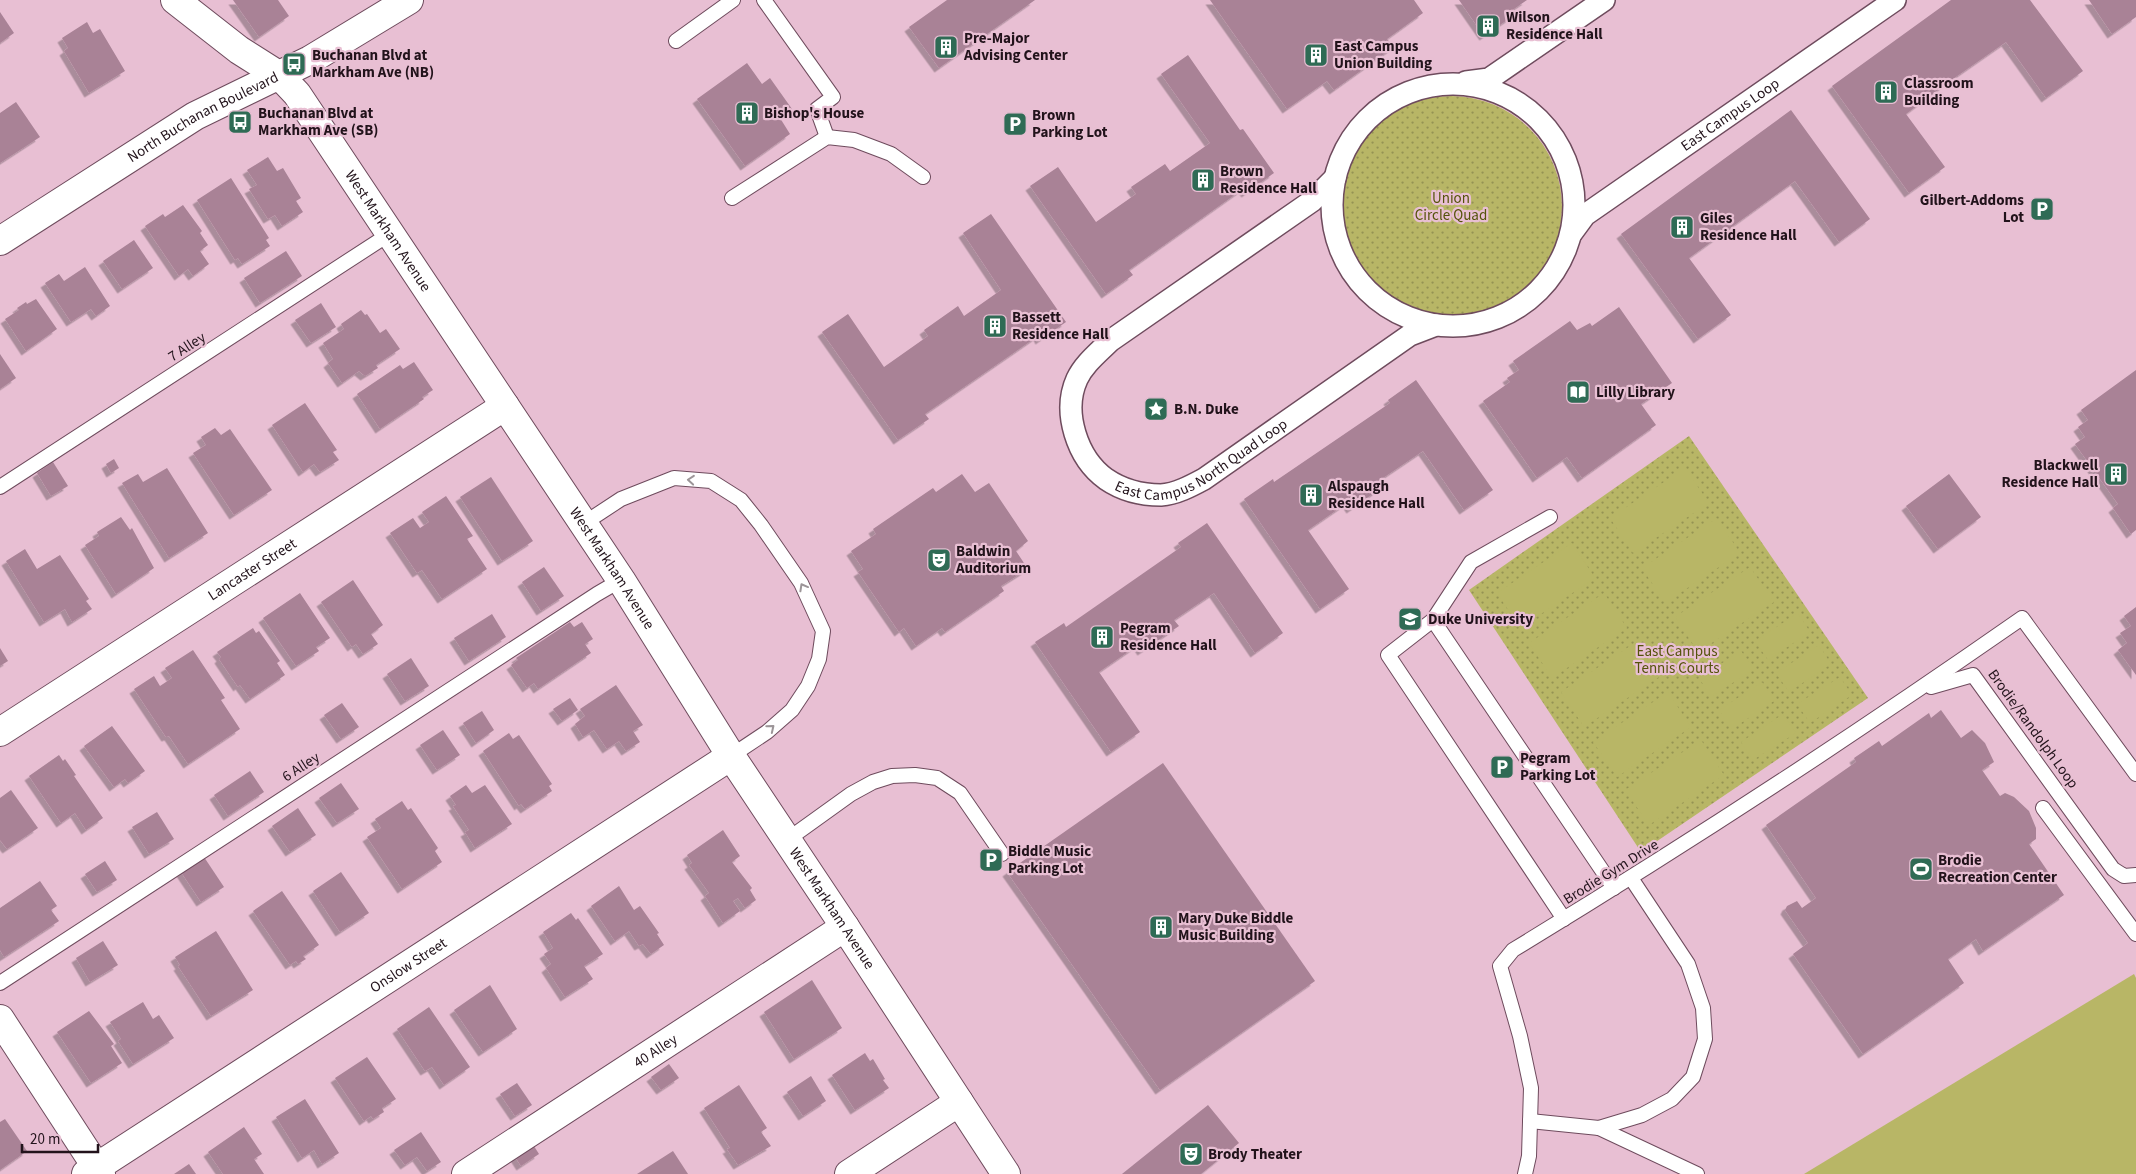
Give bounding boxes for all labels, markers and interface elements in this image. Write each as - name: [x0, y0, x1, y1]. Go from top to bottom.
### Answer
- place label: Wilson Residence Hall: [1506, 7, 1603, 45]
- building icon: Wilson Residence Hall: [1475, 13, 1501, 39]
- place label: Pre-Major Advising Center: [963, 28, 1068, 66]
- building icon: Pre-Major Advising Center: [933, 34, 959, 60]
- place label: East Campus Union Building: [1334, 36, 1432, 74]
- building icon: East Campus Union Building: [1303, 42, 1329, 68]
- place label: Buchanan Blvd at Markham Ave (NB): [312, 45, 434, 83]
- bus stop icon: Buchanan Blvd at Markham Ave (NB): [281, 51, 307, 77]
- street label: North Buchanan Boulevard: [123, 67, 282, 167]
- street label: East Campus Loop: [1676, 73, 1783, 156]
- place label: Classroom Building: [1904, 73, 1974, 111]
- building icon: Classroom Building: [1873, 79, 1899, 105]
- building icon: Bishop's House: [734, 100, 760, 126]
- place label: Buchanan Blvd at Markham Ave (SB): [258, 103, 378, 141]
- place label: Bishop's House: [764, 103, 865, 124]
- place label: Brown Parking Lot: [1032, 105, 1108, 143]
- bus stop icon: Buchanan Blvd at Markham Ave (SB): [227, 109, 253, 135]
- parking icon: Brown Parking Lot: [1002, 111, 1028, 137]
- place label: Brown Residence Hall: [1220, 161, 1317, 199]
- street label: West Markham Avenue: [340, 166, 436, 296]
- building icon: Brown Residence Hall: [1190, 167, 1216, 193]
- park label: Union Circle Quad: [1415, 188, 1487, 226]
- place label: Gilbert-Addoms Lot: [1920, 190, 2024, 228]
- parking icon: Gilbert-Addoms Lot: [2029, 196, 2055, 222]
- place label: Giles Residence Hall: [1700, 208, 1797, 246]
- building icon: Giles Residence Hall: [1669, 214, 1695, 240]
- place label: Bassett Residence Hall: [1012, 307, 1109, 345]
- building icon: Bassett Residence Hall: [982, 313, 1008, 339]
- street label: 7 Alley: [164, 327, 210, 367]
- library icon: Lilly Library: [1565, 379, 1591, 405]
- place label: Lilly Library: [1596, 382, 1675, 403]
- place icon: B.N. Duke: [1143, 396, 1169, 422]
- place label: B.N. Duke: [1174, 399, 1239, 420]
- street label: East Campus North Quad Loop: [1112, 414, 1291, 506]
- place label: Blackwell Residence Hall: [2001, 455, 2099, 493]
- building icon: Blackwell Residence Hall: [2103, 461, 2129, 487]
- one-way arrow: [687, 475, 695, 486]
- place label: Alspaugh Residence Hall: [1327, 476, 1425, 514]
- building icon: Alspaugh Residence Hall: [1298, 482, 1324, 508]
- street label: West Markham Avenue: [565, 503, 660, 633]
- street label: Lancaster Street: [204, 533, 300, 606]
- place label: Baldwin Auditorium: [955, 541, 1031, 579]
- theatre icon: Baldwin Auditorium: [926, 547, 952, 573]
- one-way arrow: [800, 584, 810, 593]
- school or university icon: Duke University: [1397, 606, 1423, 632]
- place label: Duke University: [1428, 609, 1533, 630]
- place label: Pegram Residence Hall: [1120, 618, 1217, 656]
- building icon: Pegram Residence Hall: [1089, 624, 1115, 650]
- park label: East Campus Tennis Courts: [1634, 641, 1720, 679]
- street label: Brodie/Randolph Loop: [1983, 665, 2083, 793]
- one-way arrow: [765, 725, 774, 734]
- street label: 6 Alley: [278, 747, 324, 787]
- place label: Pegram Parking Lot: [1520, 748, 1596, 786]
- parking icon: Pegram Parking Lot: [1489, 754, 1515, 780]
- street label: Brodie Gym Drive: [1559, 834, 1663, 910]
- place label: Biddle Music Parking Lot: [1008, 841, 1091, 879]
- street label: West Markham Avenue: [784, 843, 880, 973]
- parking icon: Biddle Music Parking Lot: [978, 847, 1004, 873]
- place label: Brodie Recreation Center: [1938, 850, 2057, 888]
- sports icon: Brodie Recreation Center: [1908, 856, 1934, 882]
- place label: Mary Duke Biddle Music Building: [1178, 908, 1294, 946]
- building icon: Mary Duke Biddle Music Building: [1148, 914, 1174, 940]
- street label: Onslow Street: [366, 932, 451, 998]
- street label: 40 Alley: [629, 1029, 681, 1073]
- scale bar: [22, 1122, 99, 1154]
- text: 20 m: [30, 1129, 60, 1150]
- theatre icon: Brody Theater: [1178, 1141, 1204, 1167]
- place label: Brody Theater: [1208, 1144, 1302, 1165]

